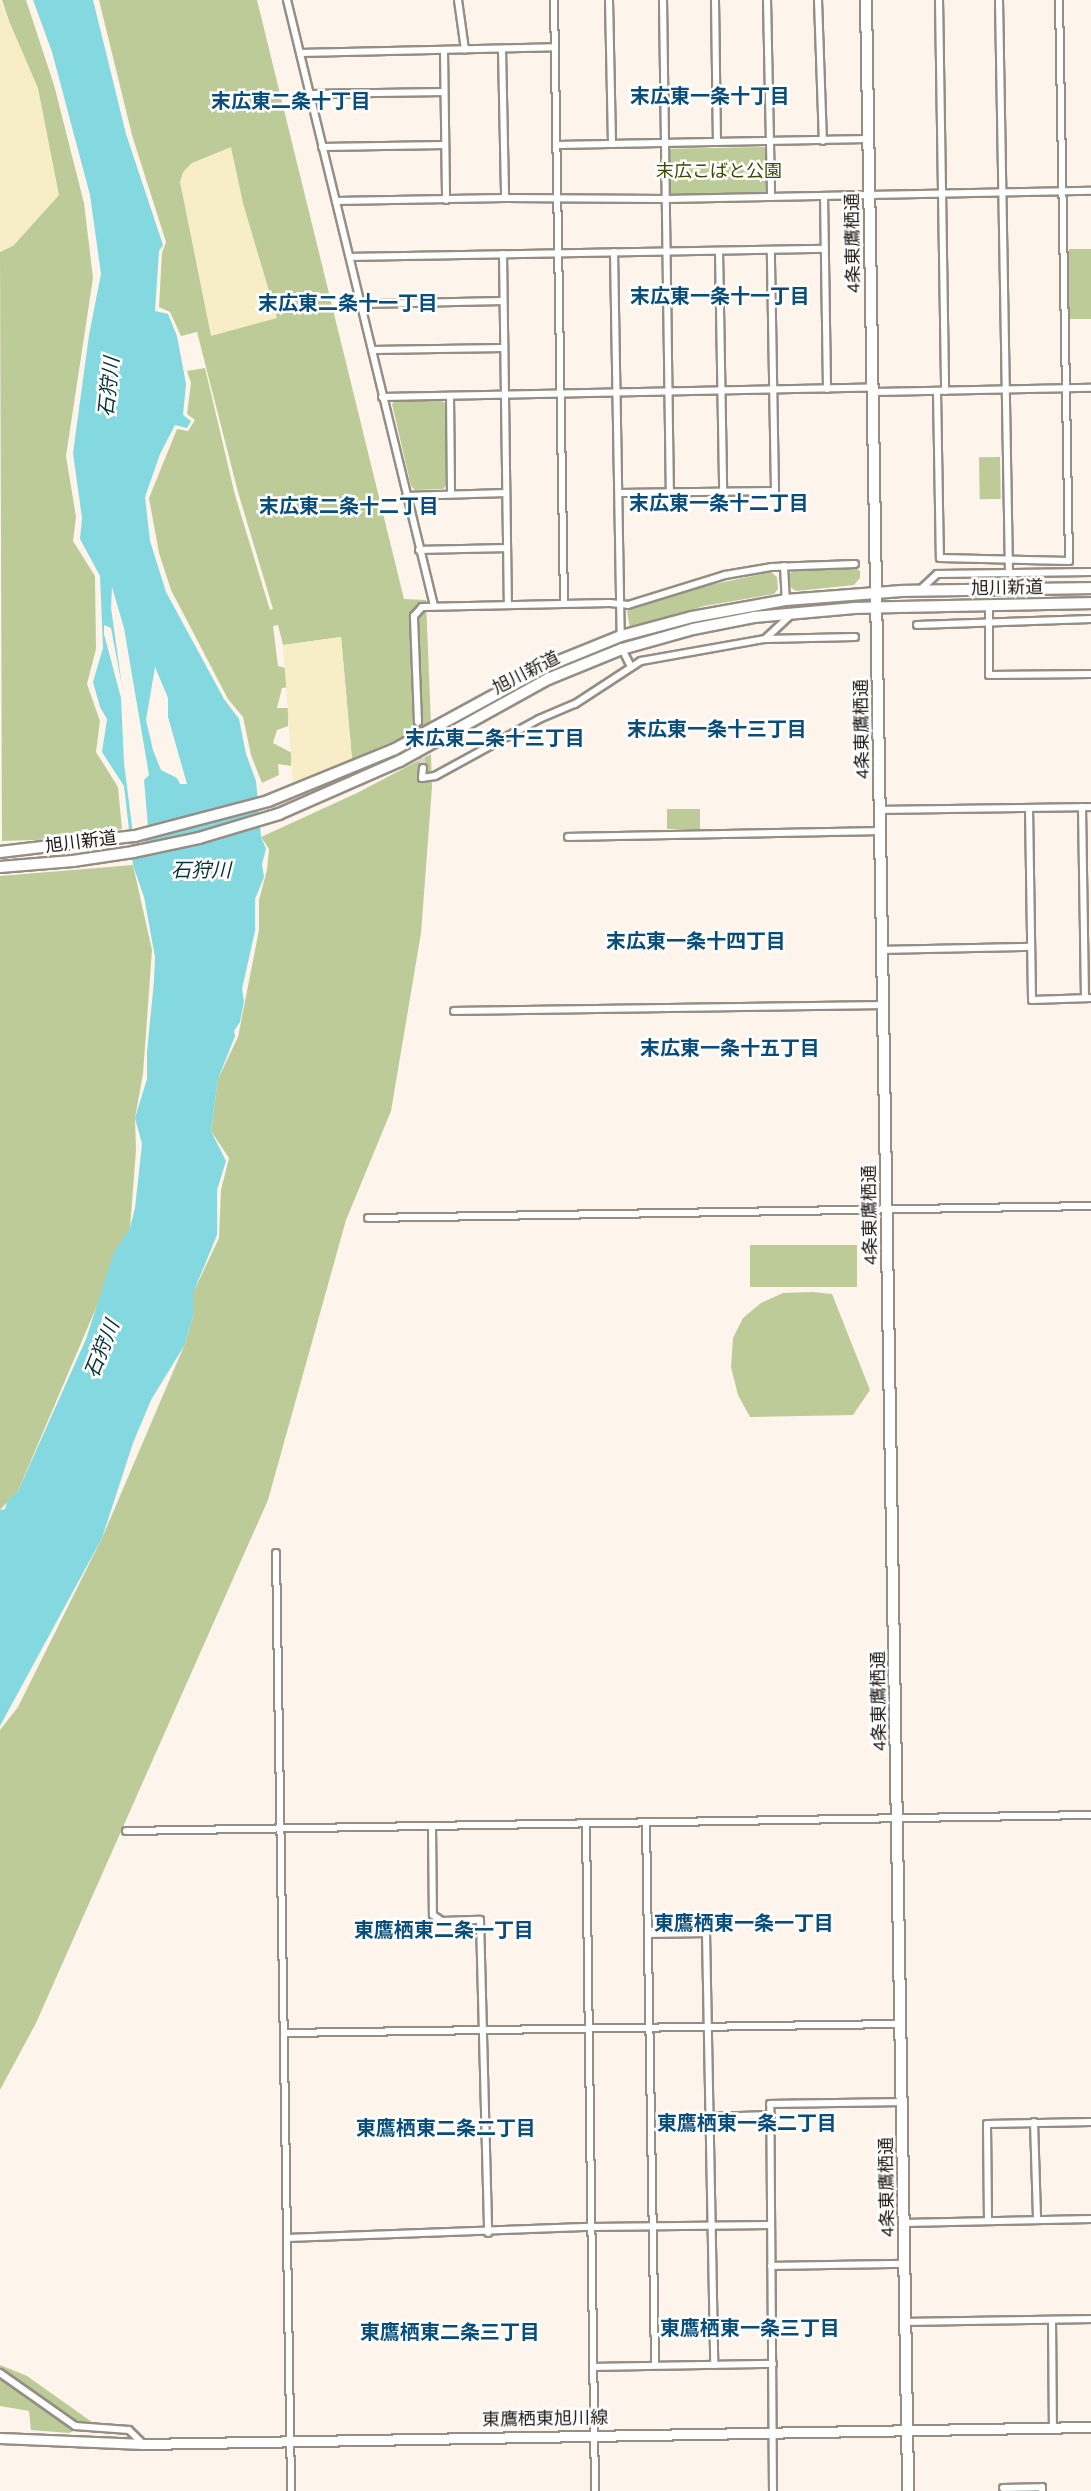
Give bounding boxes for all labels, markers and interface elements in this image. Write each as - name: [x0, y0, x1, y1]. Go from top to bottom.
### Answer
- district label: 末広東一条十丁目: [630, 84, 790, 108]
- district label: 末広東二条十丁目: [211, 89, 371, 113]
- park label: 末広こばと公園: [656, 160, 782, 182]
- street label: 4条東鷹栖通: [841, 193, 865, 293]
- district label: 末広東一条十一丁目: [630, 284, 810, 308]
- district label: 末広東二条十一丁目: [258, 291, 438, 315]
- water label: 石狩川: [94, 356, 124, 418]
- district label: 末広東一条十二丁目: [629, 491, 809, 515]
- district label: 末広東二条十二丁目: [259, 494, 439, 518]
- street label: 旭川新道: [971, 577, 1043, 599]
- street label: 旭川新道: [489, 647, 563, 699]
- street label: 4条東鷹栖通: [850, 679, 874, 779]
- district label: 末広東一条十三丁目: [627, 717, 807, 741]
- district label: 末広東二条十三丁目: [405, 726, 585, 750]
- street label: 旭川新道: [44, 827, 118, 857]
- water label: 石狩川: [171, 858, 231, 882]
- district label: 末広東一条十四丁目: [606, 929, 786, 953]
- district label: 末広東一条十五丁目: [640, 1036, 820, 1060]
- street label: 4条東鷹栖通: [858, 1165, 882, 1265]
- water label: 石狩川: [80, 1317, 124, 1381]
- street label: 4条東鷹栖通: [867, 1651, 891, 1751]
- district label: 東鷹栖東一条一丁目: [654, 1911, 834, 1935]
- district label: 東鷹栖東二条一丁目: [354, 1918, 534, 1942]
- district label: 東鷹栖東一条二丁目: [657, 2111, 837, 2135]
- district label: 東鷹栖東二条二丁目: [356, 2116, 536, 2140]
- street label: 4条東鷹栖通: [875, 2137, 899, 2237]
- district label: 東鷹栖東一条三丁目: [660, 2316, 840, 2340]
- district label: 東鷹栖東二条三丁目: [360, 2320, 540, 2344]
- street label: 東鷹栖東旭川線: [482, 2407, 608, 2431]

